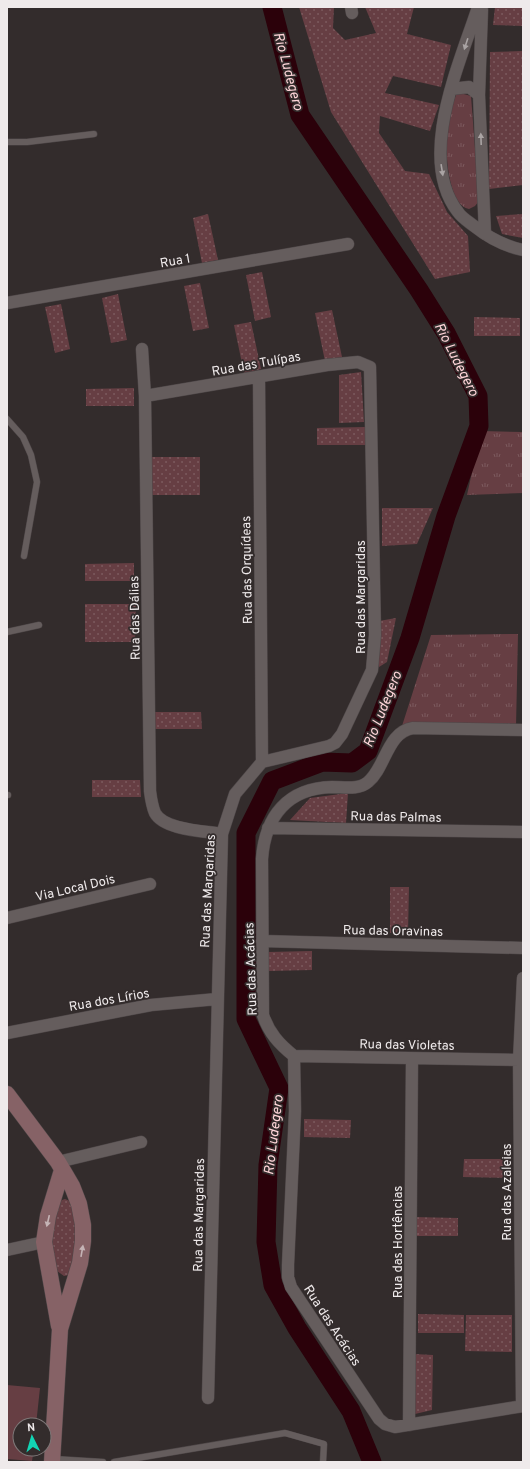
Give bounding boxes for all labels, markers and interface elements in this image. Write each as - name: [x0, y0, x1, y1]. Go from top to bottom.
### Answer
- water label: Rio Ludegero: [269, 30, 306, 113]
- one-way arrow: [463, 38, 469, 50]
- one-way arrow: [478, 132, 484, 145]
- one-way arrow: [439, 164, 445, 176]
- street label: Rua 1: [159, 251, 192, 273]
- water label: Rio Ludegero: [430, 320, 482, 400]
- street label: Rua das Tulípas: [211, 349, 302, 381]
- street label: Rua das Orquídeas: [239, 516, 257, 624]
- street label: Rua das Margaridas: [354, 540, 370, 654]
- street label: Rua das Dálias: [127, 576, 145, 660]
- water label: Rio Ludegero: [360, 669, 407, 750]
- street label: Rua das Palmas: [350, 809, 442, 827]
- street label: Rua das Margaridas: [198, 834, 220, 948]
- street label: Via Local Dois: [34, 872, 117, 906]
- street label: Rua das Acácias: [242, 922, 262, 1016]
- street label: Rua das Oravinas: [343, 923, 443, 941]
- street label: Rua dos Lírios: [68, 986, 151, 1016]
- street label: Rua das Violetas: [359, 1037, 455, 1055]
- water label: Rio Ludegero: [261, 1094, 288, 1176]
- street label: Rua das Azaleias: [500, 1143, 516, 1241]
- street label: Rua das Margaridas: [191, 1158, 209, 1272]
- street label: Rua das Hortências: [391, 1186, 407, 1298]
- one-way arrow: [44, 1215, 50, 1227]
- one-way arrow: [79, 1245, 85, 1257]
- street label: Rua das Acácias: [299, 1283, 363, 1370]
- north arrow: [12, 1417, 52, 1457]
- text: N: [27, 1421, 36, 1435]

